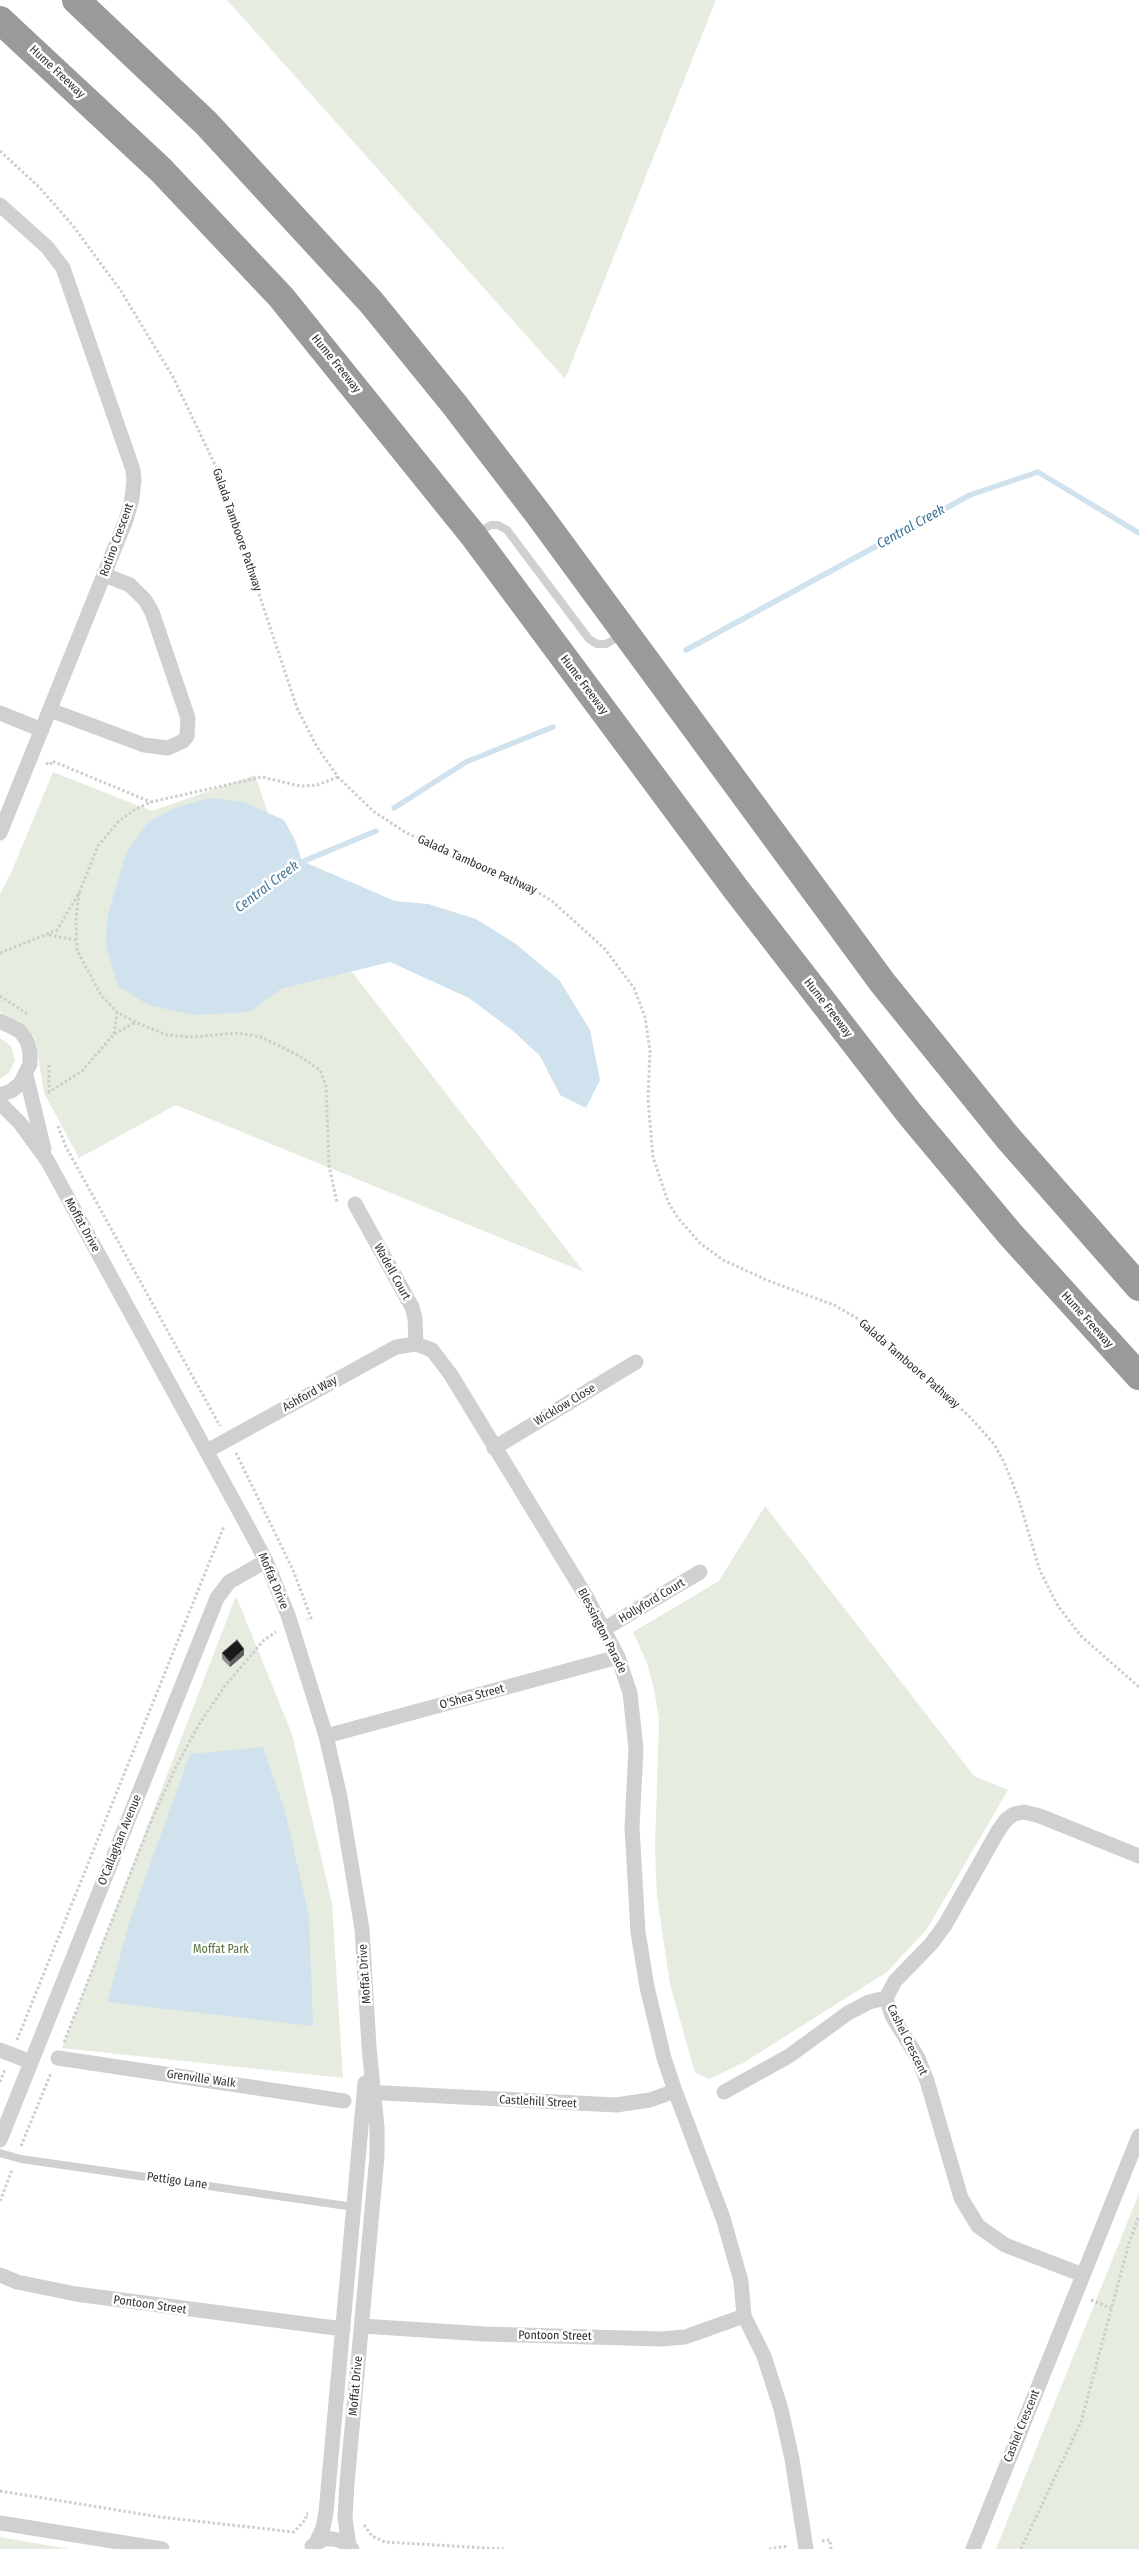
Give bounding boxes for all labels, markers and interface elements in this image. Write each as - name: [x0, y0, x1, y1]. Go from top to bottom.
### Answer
- street label: Hume Freeway: [26, 43, 88, 101]
- street label: Hume Freeway: [308, 332, 364, 396]
- street label: Galada Tamboore Pathway: [209, 467, 265, 593]
- street label: Rotino Crescent: [97, 501, 137, 579]
- water label: Central Creek: [874, 501, 948, 553]
- street label: Hume Freeway: [557, 652, 611, 718]
- street label: Galada Tamboore Pathway: [415, 832, 539, 898]
- water label: Central Creek: [232, 858, 302, 916]
- street label: Hume Freeway: [801, 976, 855, 1040]
- street label: Moffat Drive: [61, 1195, 103, 1255]
- street label: Wadell Court: [371, 1241, 413, 1303]
- street label: Hume Freeway: [1058, 1289, 1116, 1351]
- street label: Galada Tamboore Pathway: [856, 1316, 962, 1412]
- street label: Ashford Way: [280, 1373, 340, 1415]
- street label: Wicklow Close: [532, 1381, 598, 1429]
- street label: Moffat Drive: [255, 1551, 291, 1611]
- street label: Hollyford Court: [616, 1576, 688, 1626]
- street label: Blessington Parade: [574, 1586, 630, 1676]
- street label: O'Shea Street: [438, 1681, 506, 1713]
- street label: O'Callaghan Avenue: [95, 1792, 145, 1888]
- park label: Moffat Park: [193, 1943, 249, 1957]
- street label: Moffat Drive: [356, 1944, 374, 2004]
- street label: Cashel Crescent: [884, 2002, 930, 2078]
- street label: Grenville Walk: [166, 2067, 236, 2091]
- street label: Castlehill Street: [499, 2093, 577, 2111]
- street label: Pettigo Lane: [146, 2170, 208, 2192]
- street label: Pontoon Street: [113, 2293, 187, 2317]
- street label: Pontoon Street: [518, 2328, 592, 2344]
- street label: Moffat Drive: [346, 2356, 366, 2416]
- street label: Cashel Crescent: [1001, 2388, 1043, 2464]

